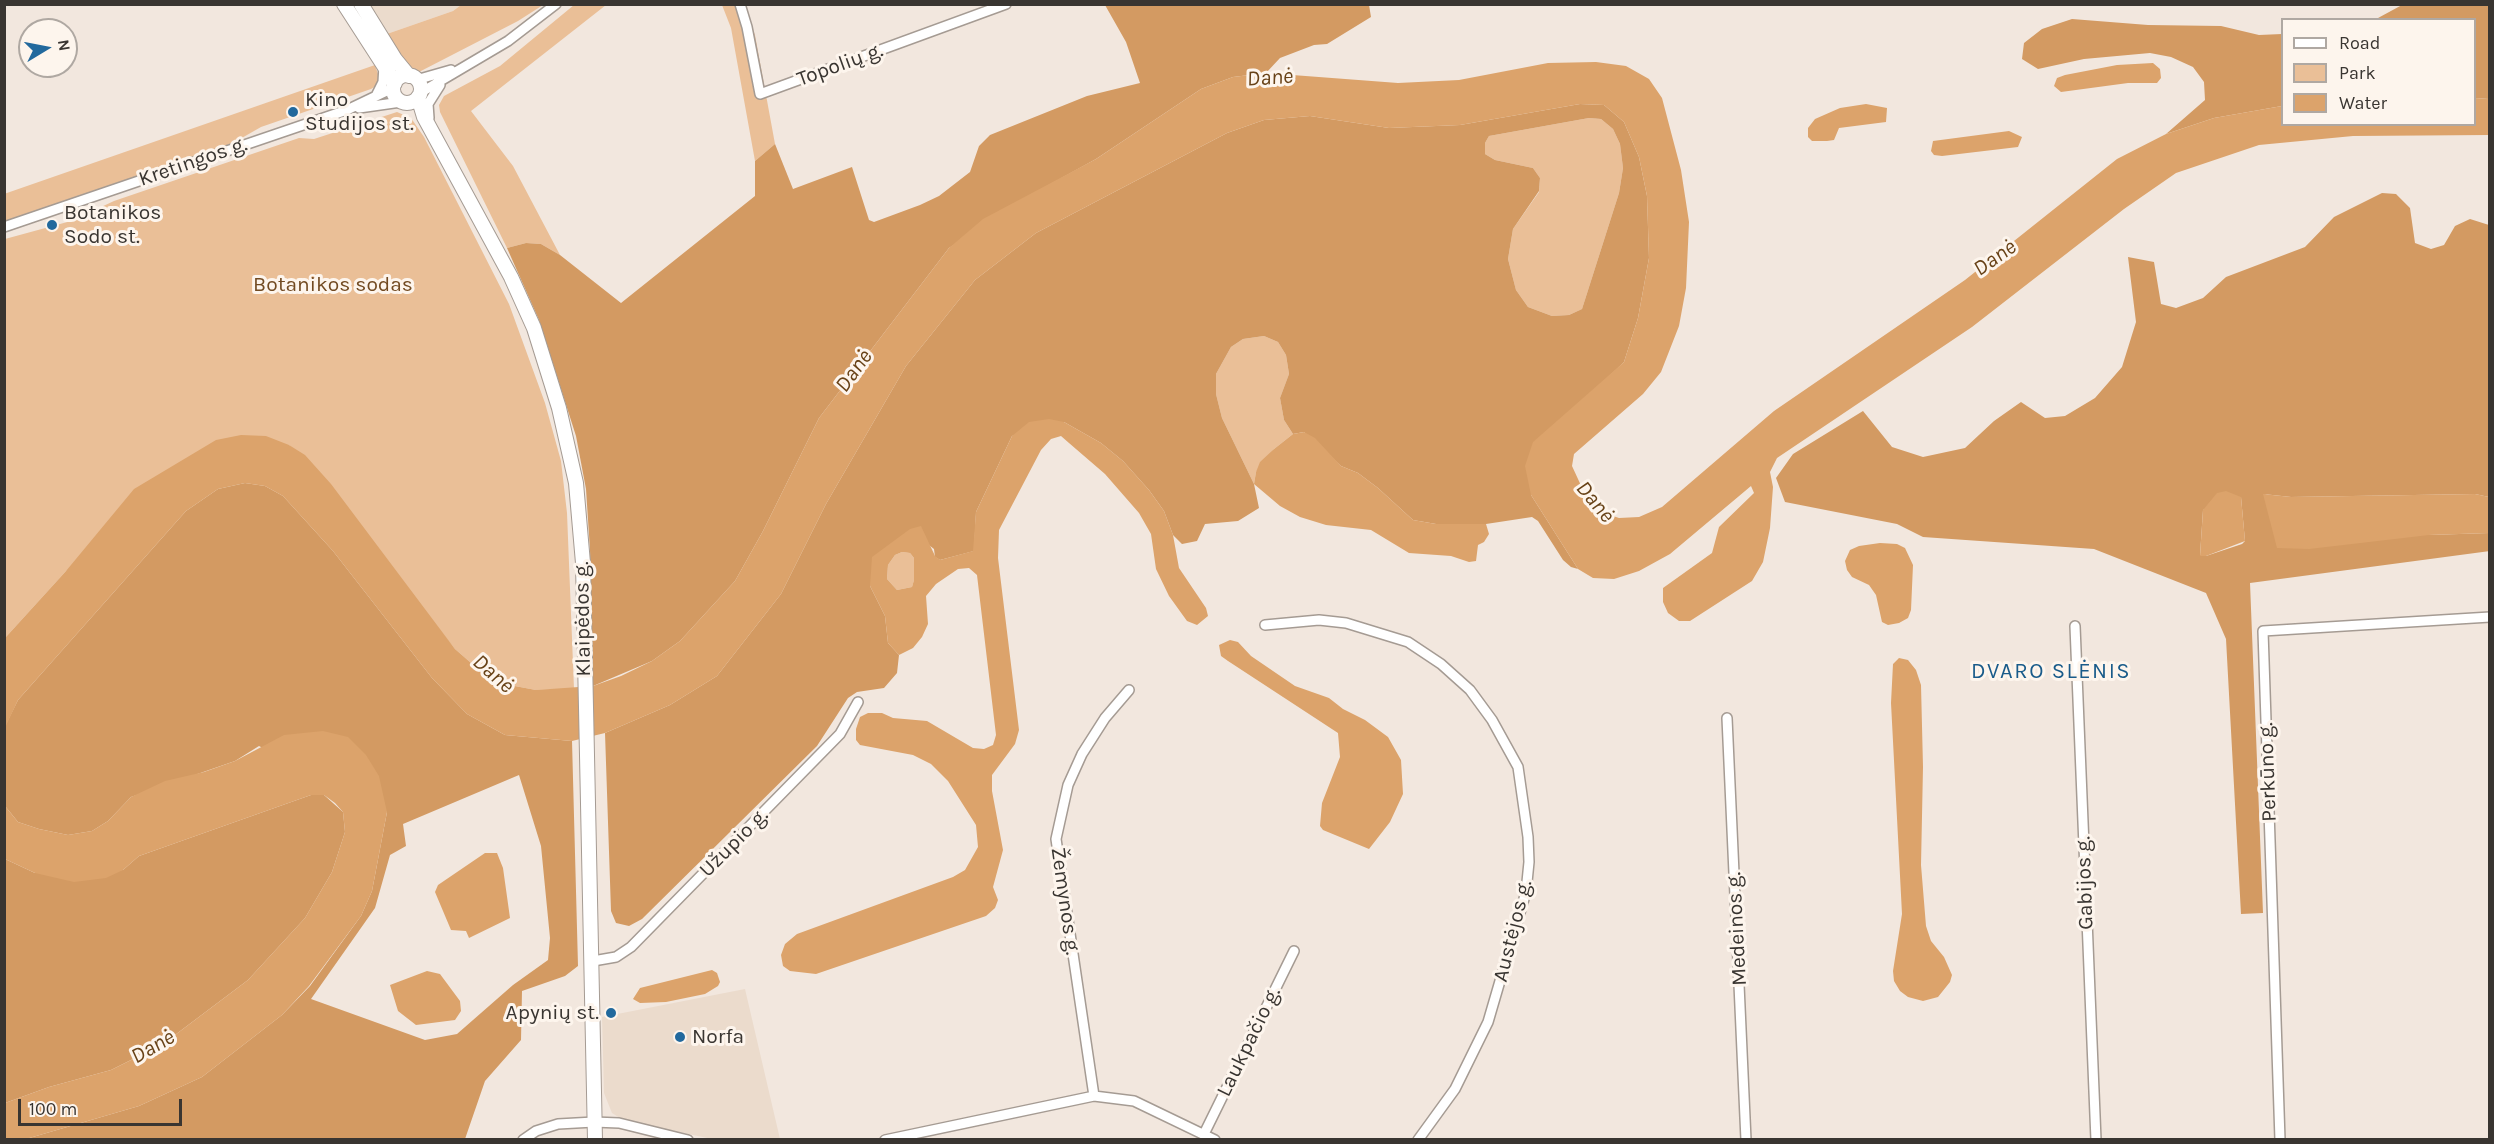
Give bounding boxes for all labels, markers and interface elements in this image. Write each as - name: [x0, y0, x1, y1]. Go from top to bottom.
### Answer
- north arrow: [18, 18, 78, 78]
- legend: [2281, 18, 2476, 126]
- text: Road: [2339, 32, 2380, 54]
- text: N: [54, 38, 75, 52]
- street label: Topolių g.: [794, 38, 886, 92]
- text: Park: [2339, 62, 2376, 84]
- water label: Danė: [1246, 63, 1294, 93]
- place label: Kino Studijos st.: [305, 87, 414, 137]
- text: Water: [2339, 92, 2387, 114]
- marker: Kino Studijos st.: [286, 105, 300, 119]
- street label: Kretingos g.: [136, 132, 250, 192]
- place label: Botanikos Sodo st.: [64, 200, 161, 250]
- marker: Botanikos Sodo st.: [45, 218, 59, 232]
- water label: Danė: [1968, 234, 2022, 282]
- park label: Botanikos sodas: [253, 272, 413, 298]
- water label: Danė: [830, 345, 878, 397]
- water label: Danė: [1570, 476, 1620, 528]
- street label: Klaipėdos g.: [569, 561, 597, 677]
- water label: Danė: [467, 649, 519, 699]
- district label: DVARO SLĖNIS: [1971, 659, 2131, 685]
- street label: Perkūno g.: [2254, 722, 2282, 822]
- street label: Užupio g.: [694, 803, 774, 883]
- street label: Gabijos g.: [2071, 836, 2099, 930]
- street label: Žemynos g.: [1045, 846, 1085, 956]
- street label: Medeinos g.: [1721, 872, 1753, 986]
- street label: Austėjos g.: [1488, 877, 1538, 985]
- street label: Laukpačio g.: [1212, 983, 1286, 1101]
- place label: Apynių st.: [506, 1000, 599, 1026]
- marker: Apynių st.: [604, 1006, 618, 1020]
- water label: Danė: [126, 1024, 180, 1070]
- place label: Norfa: [692, 1024, 744, 1050]
- marker: Norfa: [673, 1030, 687, 1044]
- scale bar: [21, 1087, 184, 1125]
- text: 100 m: [29, 1098, 77, 1120]

